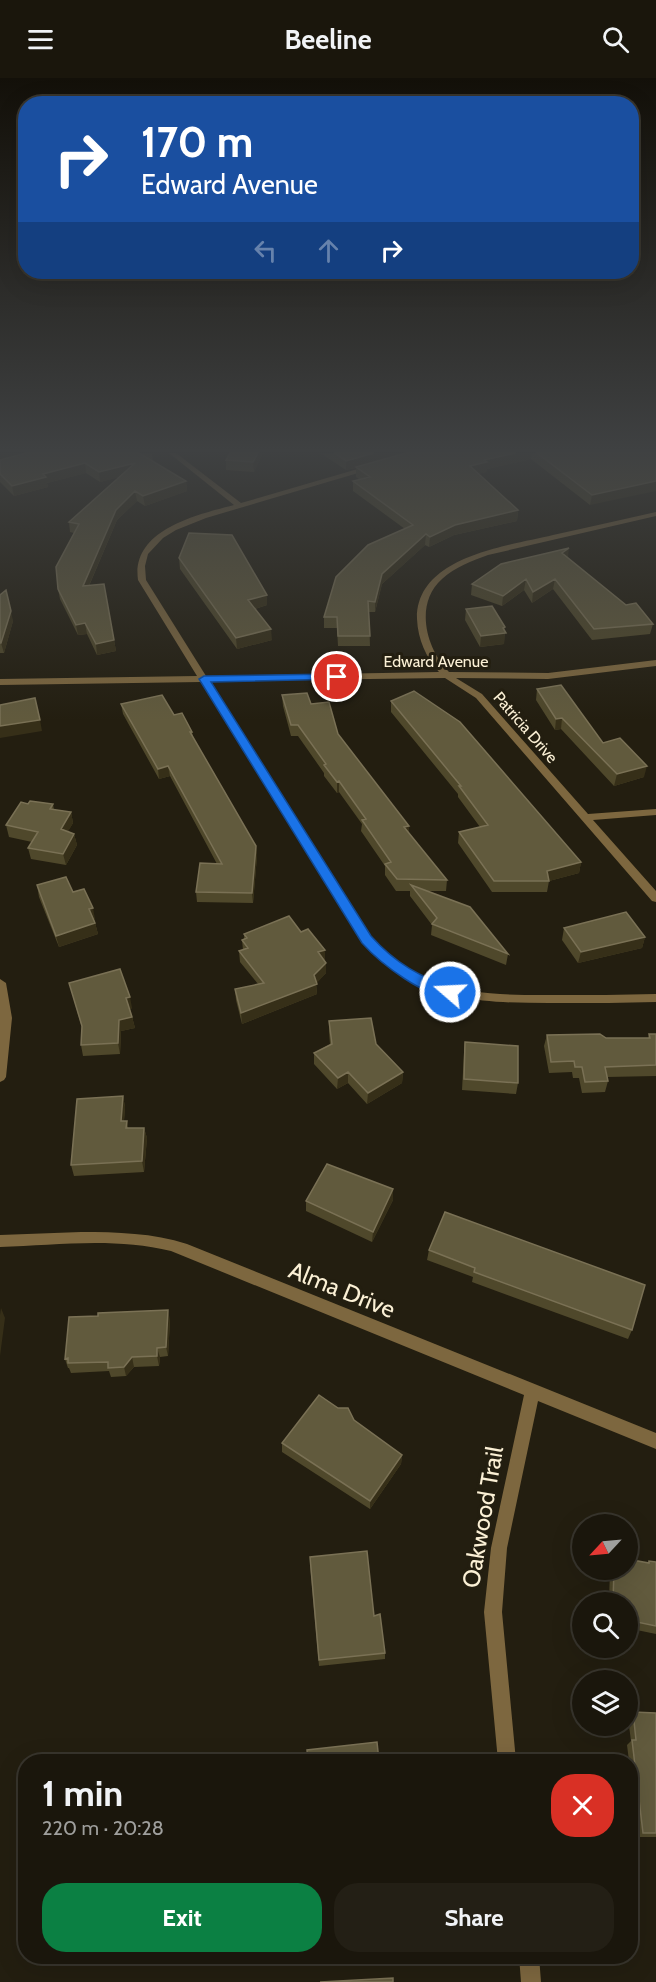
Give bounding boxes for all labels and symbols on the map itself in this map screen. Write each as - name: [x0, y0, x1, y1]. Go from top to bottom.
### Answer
- pin: [311, 651, 362, 702]
- street label: Edward Avenue: [384, 652, 488, 671]
- street label: Patricia Drive: [490, 688, 562, 767]
- position arrow: [418, 960, 482, 1024]
- street label: Alma Drive: [285, 1255, 400, 1324]
- street label: Oakwood Trail: [456, 1444, 509, 1590]
- north arrow: [572, 1514, 638, 1580]

